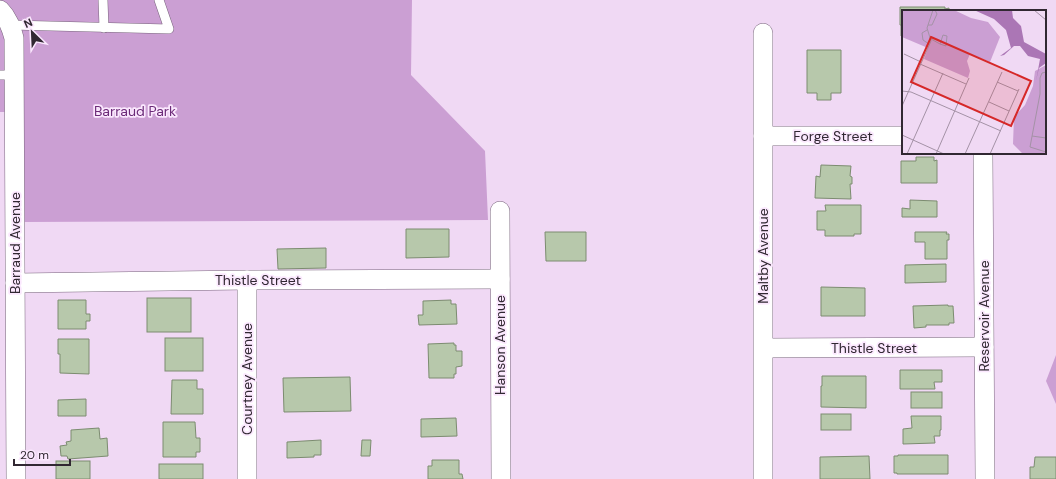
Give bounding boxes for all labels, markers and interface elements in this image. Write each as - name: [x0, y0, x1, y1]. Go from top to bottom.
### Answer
- inset map: [902, 10, 1046, 154]
- north arrow: [12, 12, 52, 52]
- text: N: [21, 15, 34, 31]
- park label: Barraud Park: [94, 102, 176, 120]
- street label: Forge Street: [793, 127, 873, 145]
- street label: Barraud Avenue: [6, 192, 24, 294]
- street label: Maltby Avenue: [754, 208, 772, 304]
- street label: Reservoir Avenue: [975, 260, 993, 372]
- street label: Thistle Street: [215, 271, 301, 289]
- street label: Hanson Avenue: [491, 295, 509, 395]
- street label: Courtney Avenue: [238, 323, 256, 435]
- street label: Thistle Street: [831, 339, 917, 357]
- scale bar: [14, 441, 70, 467]
- text: 20 m: [20, 447, 49, 463]

